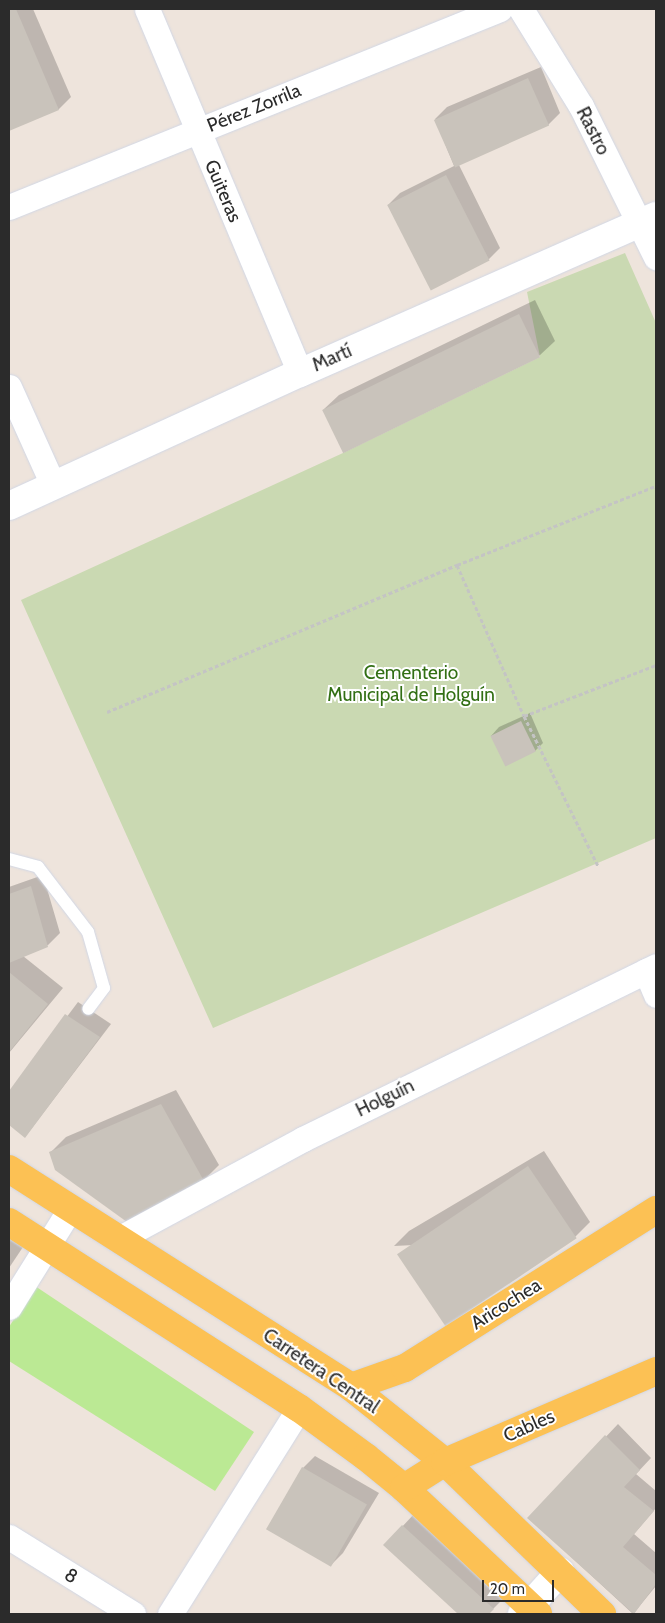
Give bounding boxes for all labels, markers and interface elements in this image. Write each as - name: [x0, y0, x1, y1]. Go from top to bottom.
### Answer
- street label: Pérez Zorrila: [204, 79, 304, 137]
- street label: Rastro: [571, 103, 615, 159]
- street label: Guiteras: [200, 156, 246, 226]
- street label: Martí: [309, 339, 355, 377]
- park label: Cementerio Municipal de Holguín: [327, 662, 495, 706]
- street label: Holguín: [352, 1074, 418, 1122]
- street label: Aricochea: [467, 1274, 545, 1334]
- street label: Carretera Central: [259, 1324, 383, 1418]
- street label: Cables: [500, 1405, 558, 1447]
- street label: 8: [60, 1563, 82, 1589]
- scale bar: [485, 1570, 558, 1602]
- text: 20 m: [490, 1580, 525, 1598]

